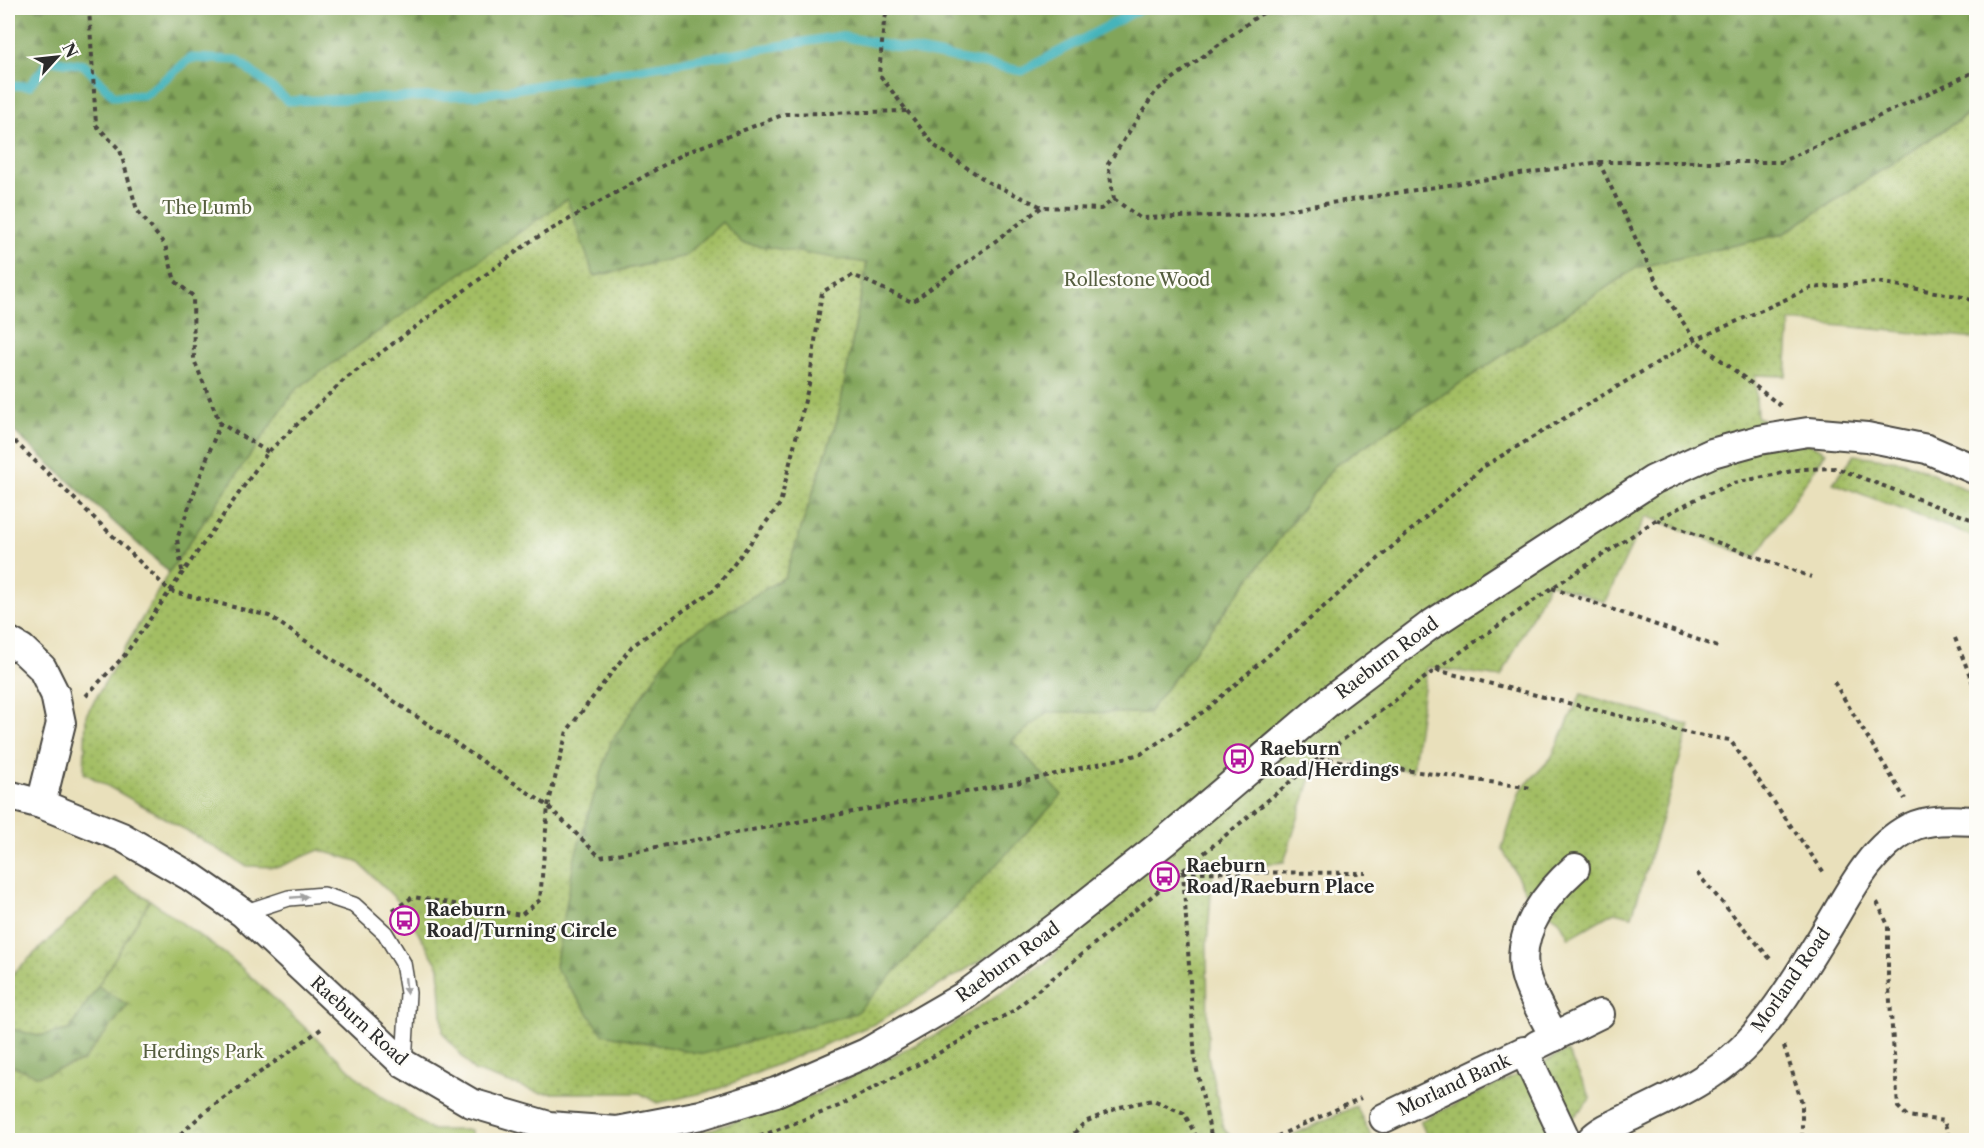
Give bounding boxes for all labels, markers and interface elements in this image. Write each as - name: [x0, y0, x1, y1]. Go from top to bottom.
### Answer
- north arrow: [27, 27, 87, 87]
- text: N: [58, 39, 82, 61]
- park label: The Lumb: [162, 197, 252, 219]
- park label: Rollestone Wood: [1064, 269, 1210, 291]
- street label: Raeburn Road: [1331, 612, 1443, 704]
- place label: Raeburn Road/Herdings: [1260, 738, 1399, 781]
- bus stop icon: Raeburn Road/Herdings: [1223, 743, 1255, 775]
- place label: Raeburn Road/Raeburn Place: [1186, 855, 1375, 898]
- bus stop icon: Raeburn Road/Raeburn Place: [1149, 860, 1181, 892]
- one-way arrow: [289, 892, 308, 902]
- place label: Raeburn Road/Turning Circle: [426, 899, 617, 942]
- bus stop icon: Raeburn Road/Turning Circle: [389, 904, 421, 936]
- street label: Raeburn Road: [952, 917, 1064, 1007]
- street label: Morland Road: [1747, 923, 1835, 1037]
- street label: Raeburn Road: [306, 972, 412, 1070]
- one-way arrow: [402, 977, 411, 996]
- park label: Herdings Park: [142, 1041, 265, 1063]
- street label: Morland Bank: [1394, 1049, 1515, 1121]

